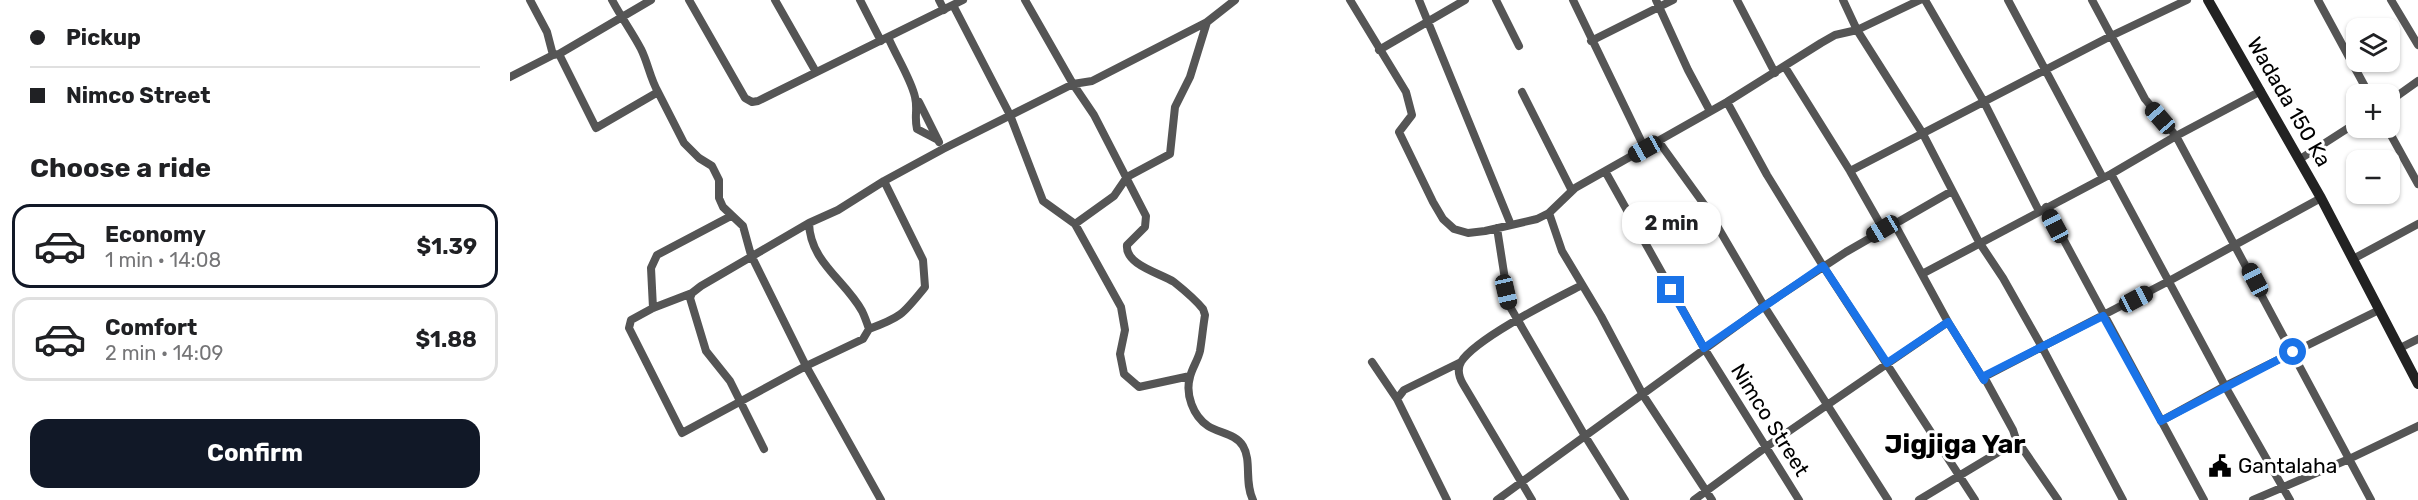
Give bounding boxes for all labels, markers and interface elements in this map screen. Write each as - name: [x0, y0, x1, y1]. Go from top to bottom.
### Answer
- map controls: [2346, 18, 2400, 204]
- button: layers: [2346, 18, 2400, 72]
- text: Pickup: [66, 24, 141, 51]
- street label: Wadada 150 Ka: [2242, 33, 2337, 171]
- text: Nimco Street: [66, 82, 211, 109]
- button: +: [2346, 84, 2400, 138]
- car: [2141, 99, 2179, 137]
- car: [1625, 132, 1665, 166]
- button: −: [2346, 150, 2400, 204]
- text: Choose a ride: [30, 152, 211, 184]
- callout: 2 min: [1622, 203, 1720, 245]
- car: [2039, 206, 2071, 246]
- text: 2 min: [1644, 211, 1699, 235]
- car: [1863, 212, 1903, 246]
- icon: car: [33, 219, 87, 273]
- text: Economy: [105, 221, 206, 248]
- text: $1.39: [417, 233, 477, 260]
- text: 1 min · 14:08: [105, 248, 221, 272]
- car: [2239, 260, 2271, 300]
- car: [1493, 272, 1519, 312]
- route end: [1657, 276, 1684, 303]
- car: [2116, 283, 2156, 315]
- icon: car: [33, 312, 87, 366]
- text: Comfort: [105, 314, 197, 341]
- text: $1.88: [415, 326, 477, 353]
- route start: [2279, 338, 2306, 365]
- text: 2 min · 14:09: [105, 341, 223, 365]
- street label: Nimco Street: [1726, 359, 1815, 481]
- button: Confirm: [30, 419, 480, 488]
- district label: Jigjiga Yar: [1884, 428, 2026, 460]
- public building icon: Gantalaha: [2207, 453, 2233, 479]
- place label: Gantalaha: [2238, 453, 2337, 478]

